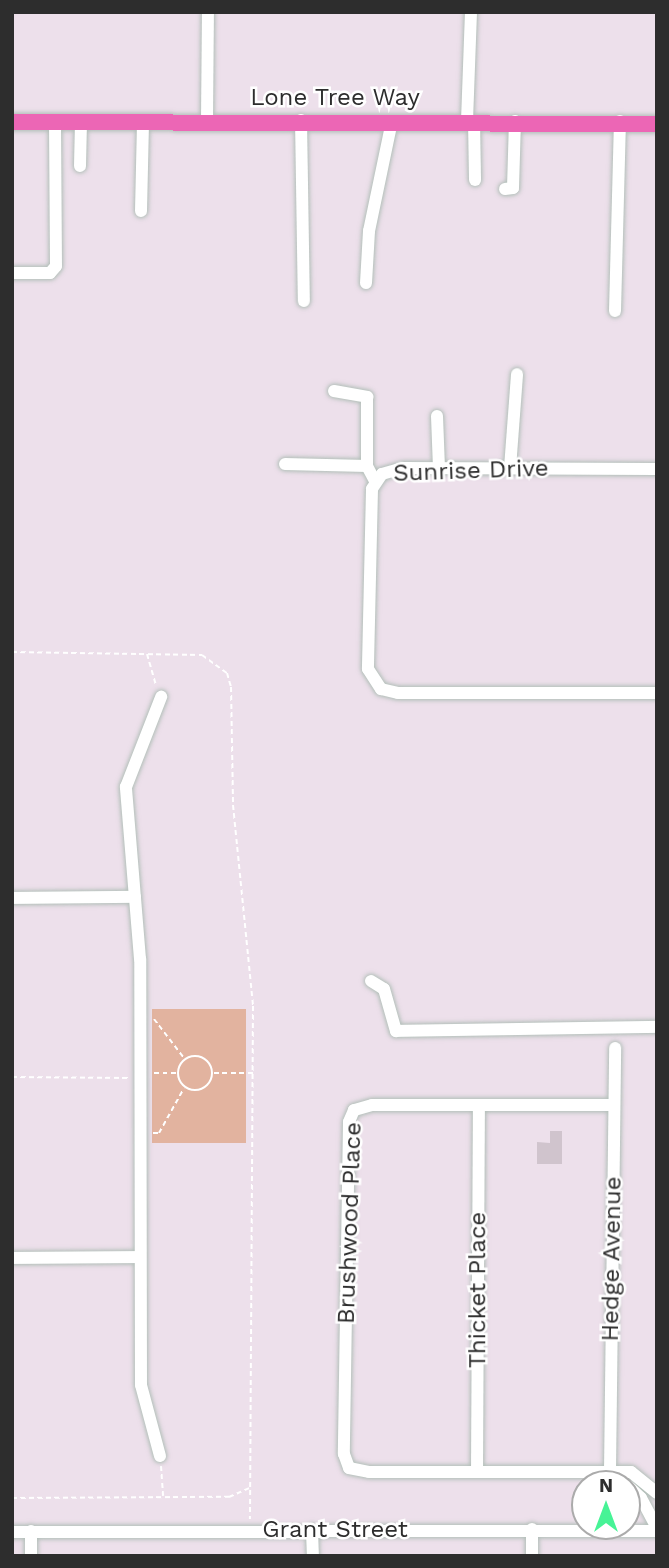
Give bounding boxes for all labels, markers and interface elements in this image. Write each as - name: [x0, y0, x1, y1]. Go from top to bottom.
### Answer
- street label: Lone Tree Way: [250, 84, 420, 112]
- street label: Sunrise Drive: [393, 454, 549, 488]
- street label: Brushwood Place: [332, 1121, 368, 1325]
- street label: Hedge Avenue: [596, 1176, 628, 1342]
- street label: Thicket Place: [464, 1212, 492, 1368]
- north arrow: [571, 1470, 641, 1540]
- text: N: [599, 1474, 613, 1497]
- street label: Grant Street: [262, 1516, 408, 1544]

